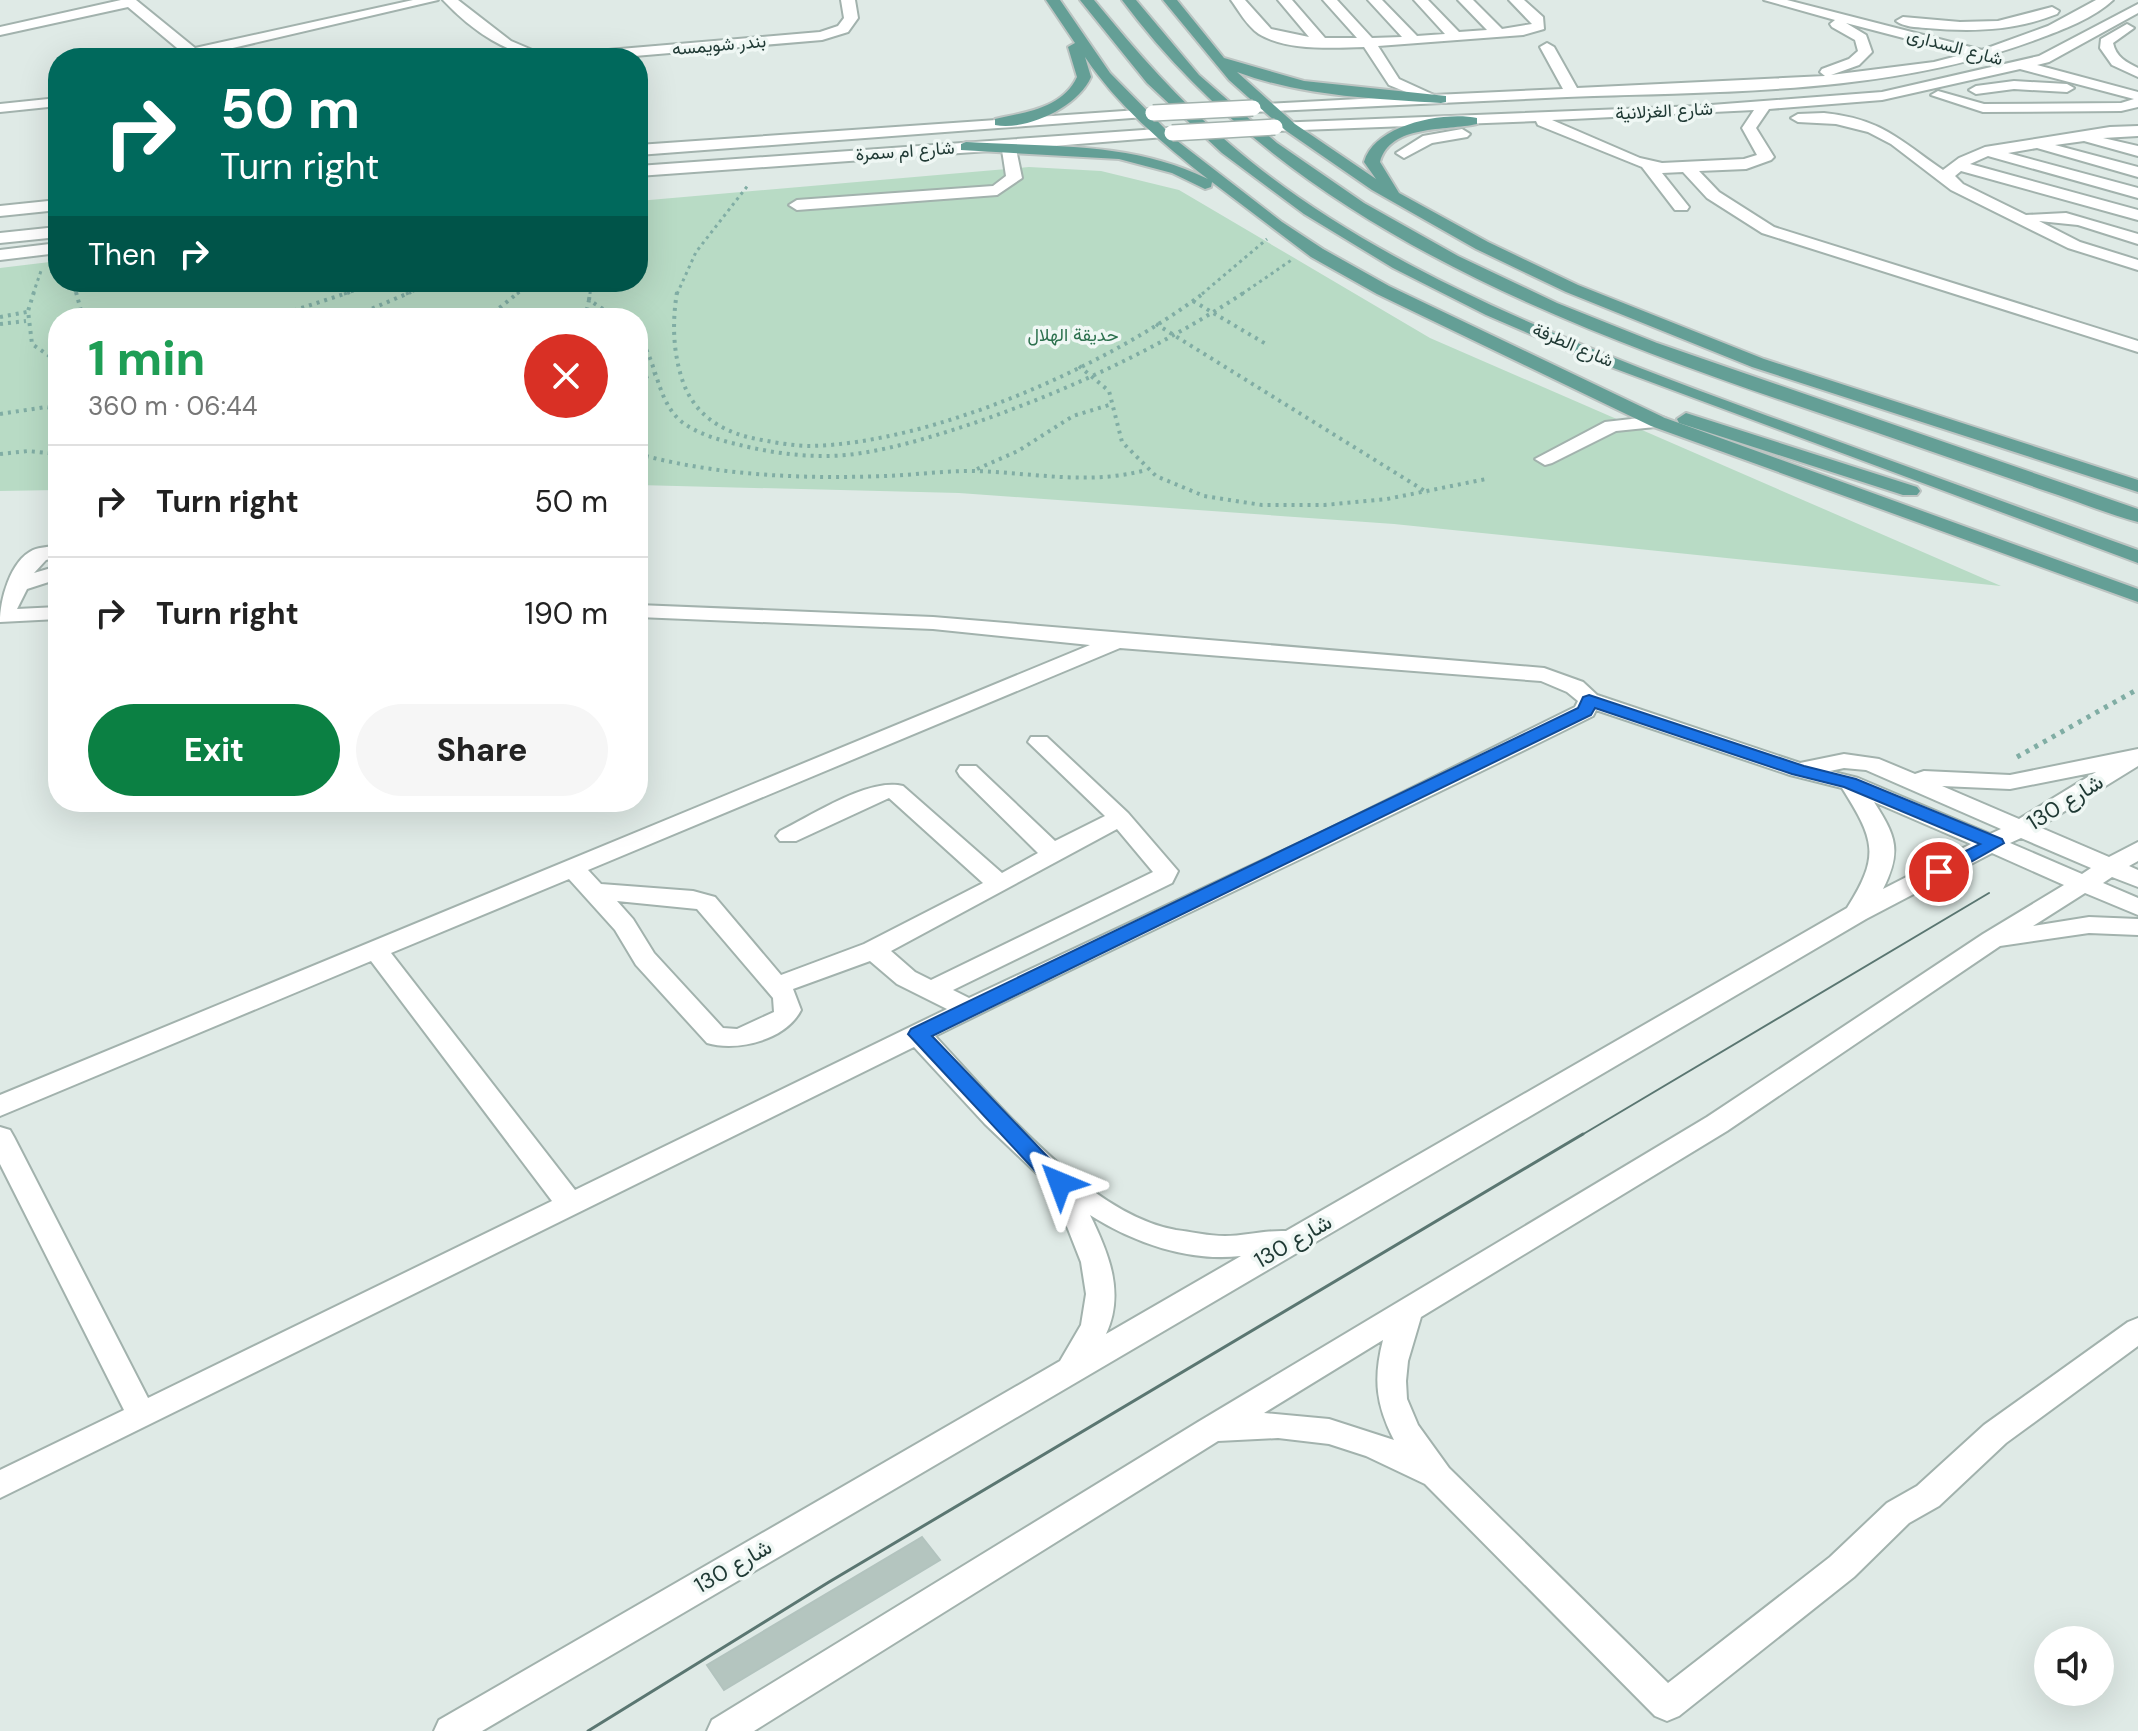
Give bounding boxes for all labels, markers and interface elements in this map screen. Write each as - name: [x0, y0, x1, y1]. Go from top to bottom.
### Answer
- street label: شارع السدارى: [1904, 23, 2006, 71]
- street label: بندر شويمسه: [671, 29, 767, 61]
- text: 50 m: [220, 72, 360, 145]
- icon: right: [88, 80, 192, 184]
- street label: شارع الغزلانية: [1615, 96, 1713, 126]
- street label: شارع ام سمرة: [855, 136, 955, 166]
- text: Turn right: [220, 143, 379, 190]
- icon: right: [172, 232, 216, 276]
- text: Then: [88, 235, 156, 274]
- street label: شارع الطرفة: [1529, 317, 1617, 373]
- park label: حديقة الهلال: [1028, 323, 1119, 347]
- text: 1 min: [88, 327, 205, 390]
- button: close: [524, 334, 608, 418]
- text: 360 m · 06:44: [88, 389, 257, 423]
- icon: right: [88, 479, 132, 523]
- text: Turn right: [156, 482, 299, 521]
- text: 50 m: [534, 482, 608, 521]
- icon: right: [88, 591, 132, 635]
- text: Turn right: [156, 594, 299, 633]
- text: 190 m: [525, 594, 608, 633]
- button: Exit: [88, 704, 340, 796]
- button: Share: [356, 704, 608, 796]
- street label: شارع 130: [2021, 767, 2109, 837]
- pin: [1905, 838, 1973, 906]
- icon: arrive: [1917, 850, 1961, 894]
- position arrow: [1018, 1141, 1102, 1225]
- street label: شارع 130: [1249, 1207, 1337, 1275]
- street label: شارع 130: [689, 1532, 777, 1600]
- map controls: [2034, 1626, 2114, 1706]
- button: sound: [2034, 1626, 2114, 1706]

